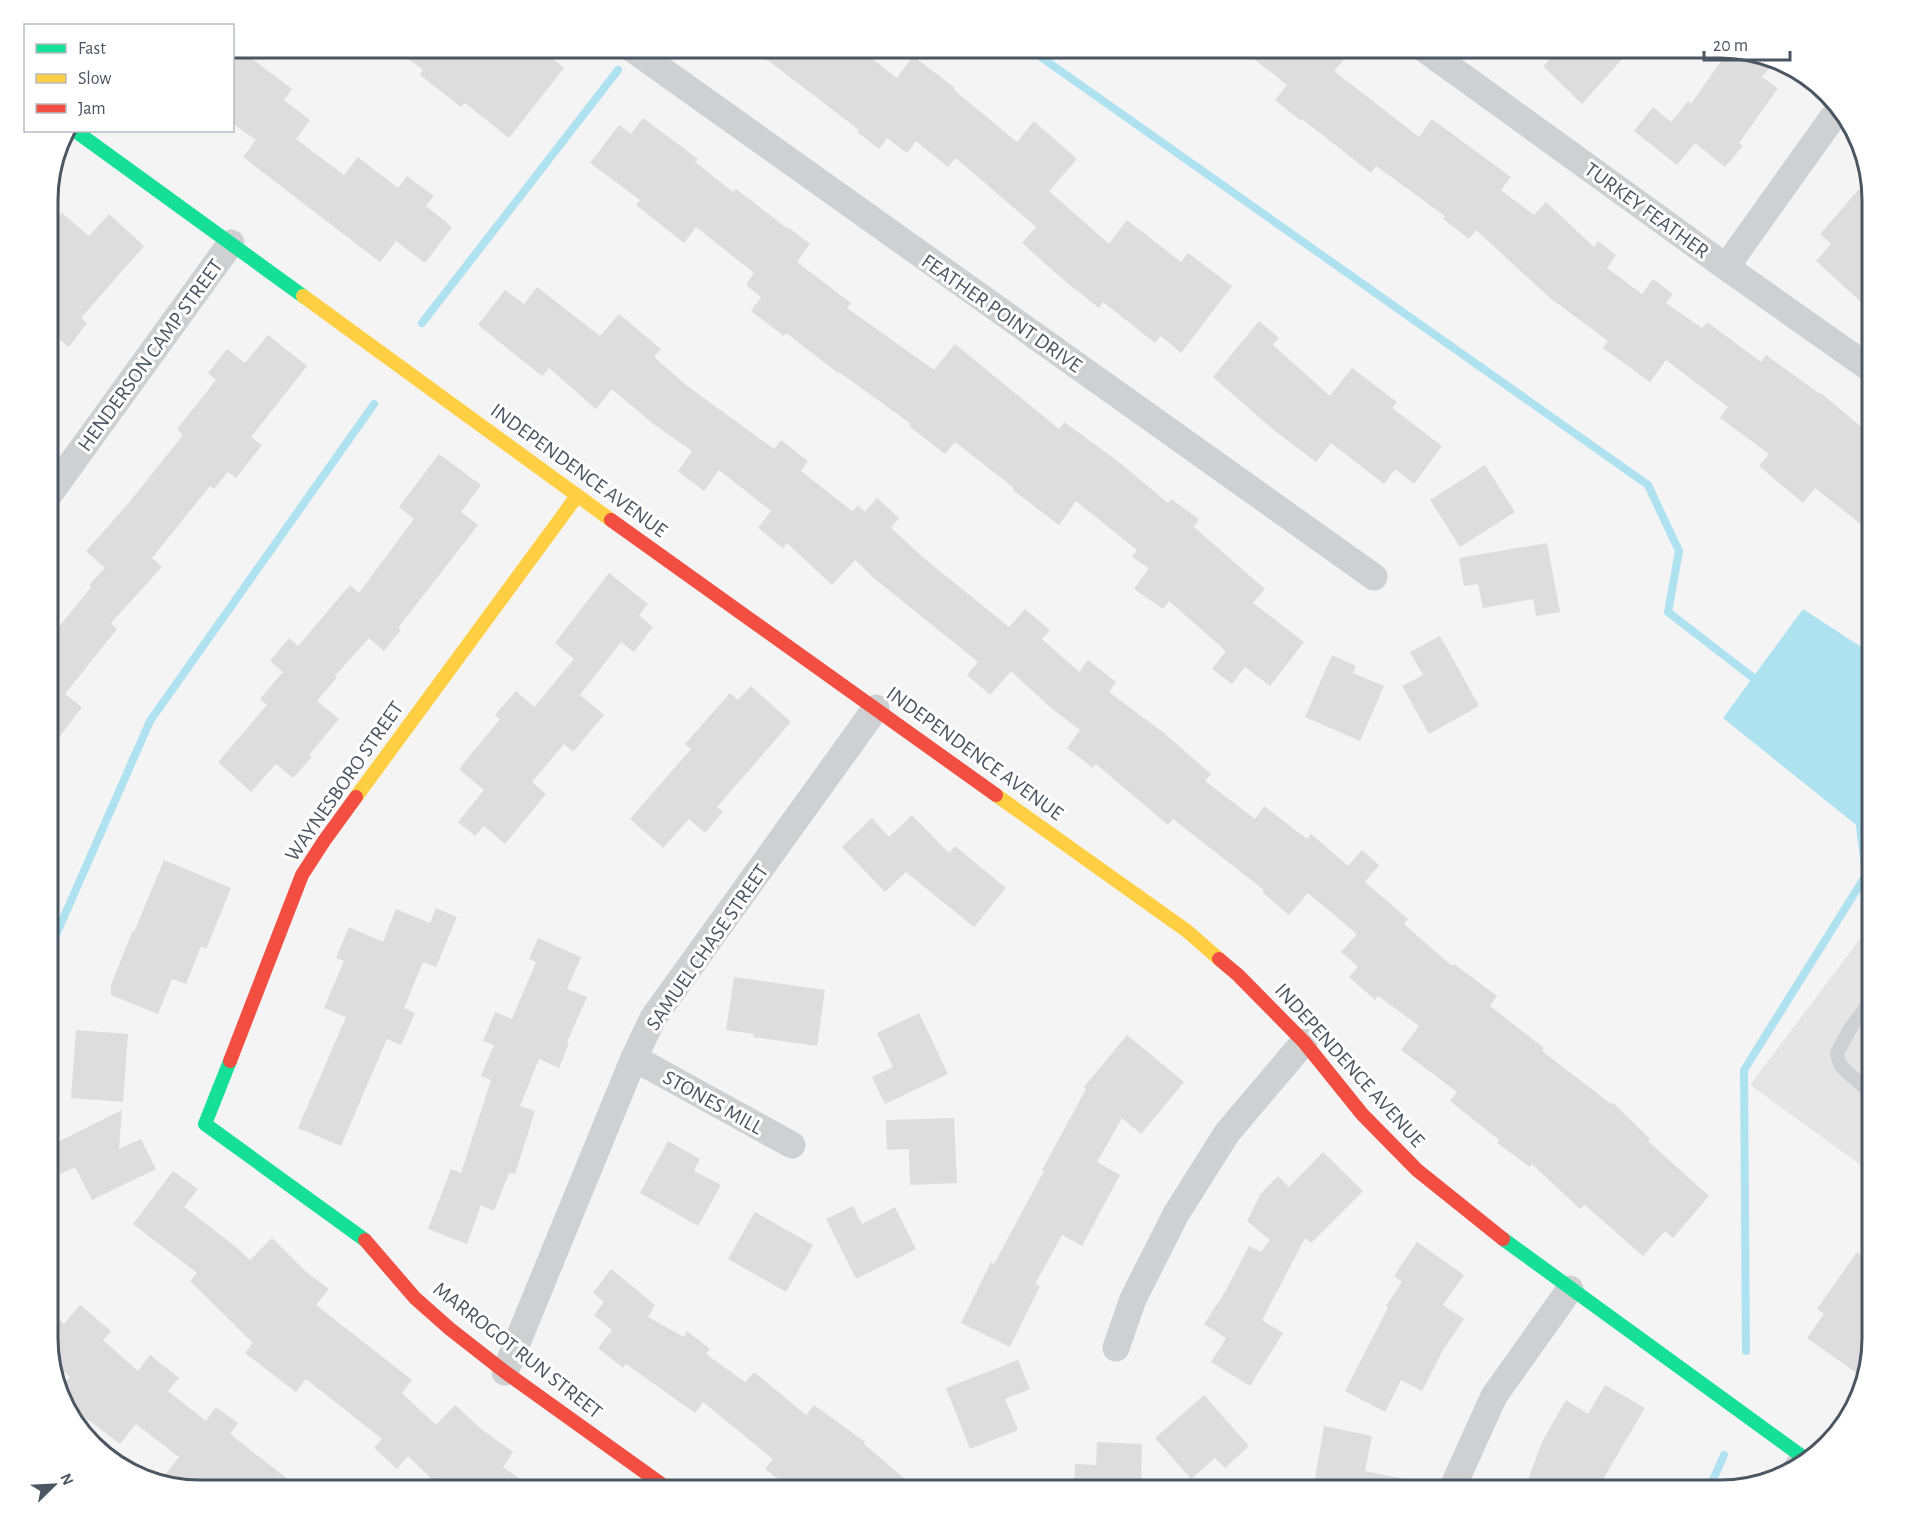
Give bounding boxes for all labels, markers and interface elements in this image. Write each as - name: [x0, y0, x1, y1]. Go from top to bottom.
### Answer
- legend: [24, 24, 234, 132]
- scale bar: [1704, 24, 1790, 62]
- text: 20 m: [1713, 37, 1748, 55]
- text: Fast: [78, 40, 106, 58]
- text: Slow: [78, 70, 111, 88]
- text: Jam: [78, 100, 106, 118]
- street label: TURKEY FEATHER: [1581, 158, 1713, 262]
- street label: FEATHER POINT DRIVE: [918, 250, 1086, 377]
- street label: HENDERSON CAMP STREET: [74, 256, 227, 455]
- street label: INDEPENDENCE AVENUE: [487, 399, 671, 541]
- street label: INDEPENDENCE AVENUE: [883, 682, 1067, 824]
- street label: WAYNESBORO STREET: [281, 698, 407, 865]
- street label: SAMUEL CHASE STREET: [642, 861, 773, 1034]
- street label: INDEPENDENCE AVENUE: [1271, 979, 1429, 1151]
- street label: STONES MILL: [660, 1067, 766, 1138]
- street label: MARROGOT RUN STREET: [429, 1278, 606, 1423]
- north arrow: [24, 1455, 84, 1515]
- text: N: [57, 1471, 76, 1488]

